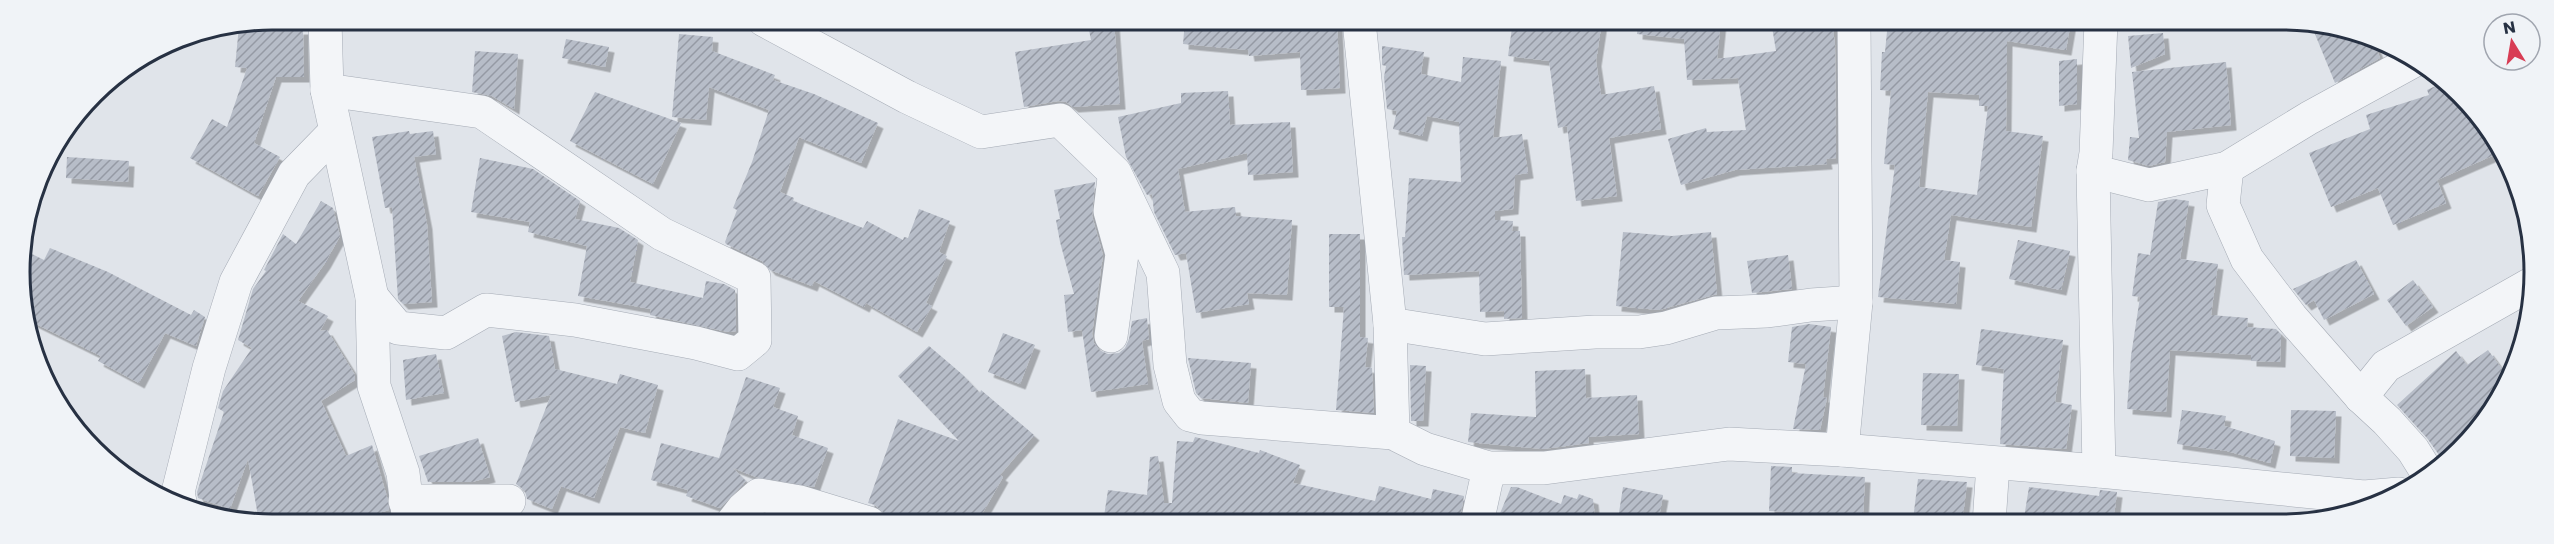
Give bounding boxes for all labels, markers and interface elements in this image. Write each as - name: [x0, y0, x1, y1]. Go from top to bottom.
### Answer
- north arrow: [2482, 12, 2542, 72]
- text: N: [2501, 15, 2517, 40]

